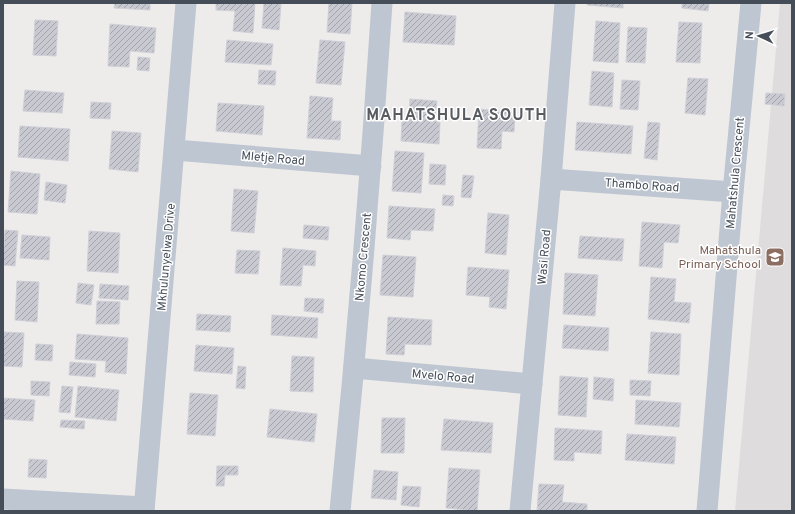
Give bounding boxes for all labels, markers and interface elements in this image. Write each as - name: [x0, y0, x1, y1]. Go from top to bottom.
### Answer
- north arrow: [739, 16, 779, 56]
- text: N: [743, 31, 757, 40]
- district label: MAHATSHULA SOUTH: [366, 106, 548, 126]
- street label: Mahatshula Crescent: [723, 117, 749, 230]
- street label: Mletje Road: [240, 148, 305, 170]
- street label: Thambo Road: [604, 175, 680, 197]
- street label: Mkhulunyelwa Drive: [154, 203, 180, 312]
- street label: Nkomo Crescent: [352, 212, 376, 302]
- street label: Wasi Road: [535, 229, 555, 285]
- place label: Mahatshula Primary School: [679, 243, 761, 273]
- school or university icon: Mahatshula Primary School: [764, 246, 786, 268]
- street label: Mvelo Road: [411, 366, 475, 388]

